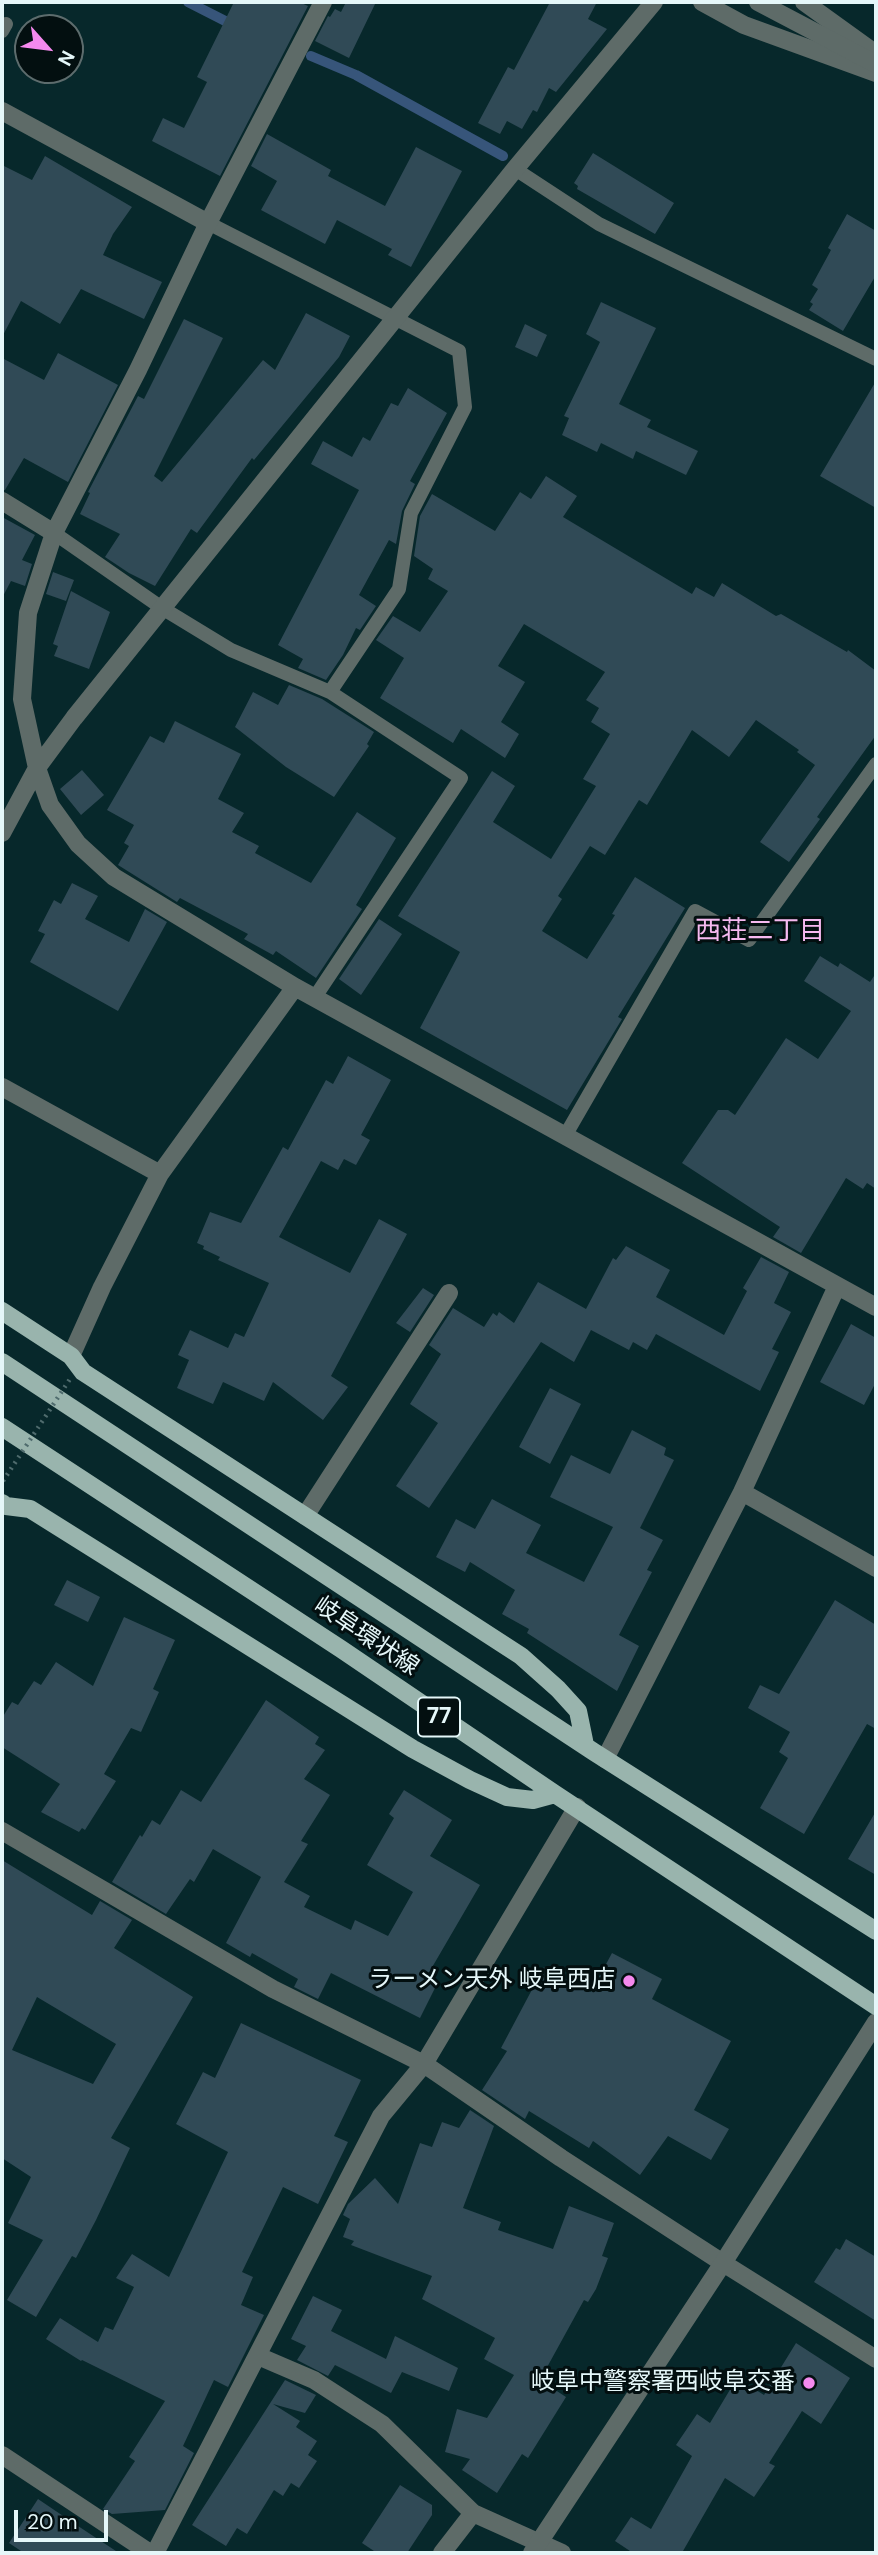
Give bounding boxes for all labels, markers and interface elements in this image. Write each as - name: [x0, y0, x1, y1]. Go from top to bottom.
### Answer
- north arrow: [14, 14, 84, 84]
- text: N: [52, 46, 81, 70]
- district label: 西荘二丁目: [695, 916, 825, 948]
- street label: 岐阜環状線: [308, 1592, 424, 1682]
- road number: 77: [418, 1698, 460, 1736]
- place label: ラーメン天外 岐阜西店: [369, 1967, 615, 1995]
- marker: ラーメン天外 岐阜西店: [621, 1973, 637, 1989]
- place label: 岐阜中警察署西岐阜交番: [531, 2369, 795, 2397]
- marker: 岐阜中警察署西岐阜交番: [801, 2375, 817, 2391]
- scale bar: [18, 2496, 112, 2540]
- text: 20 m: [27, 2508, 78, 2536]

